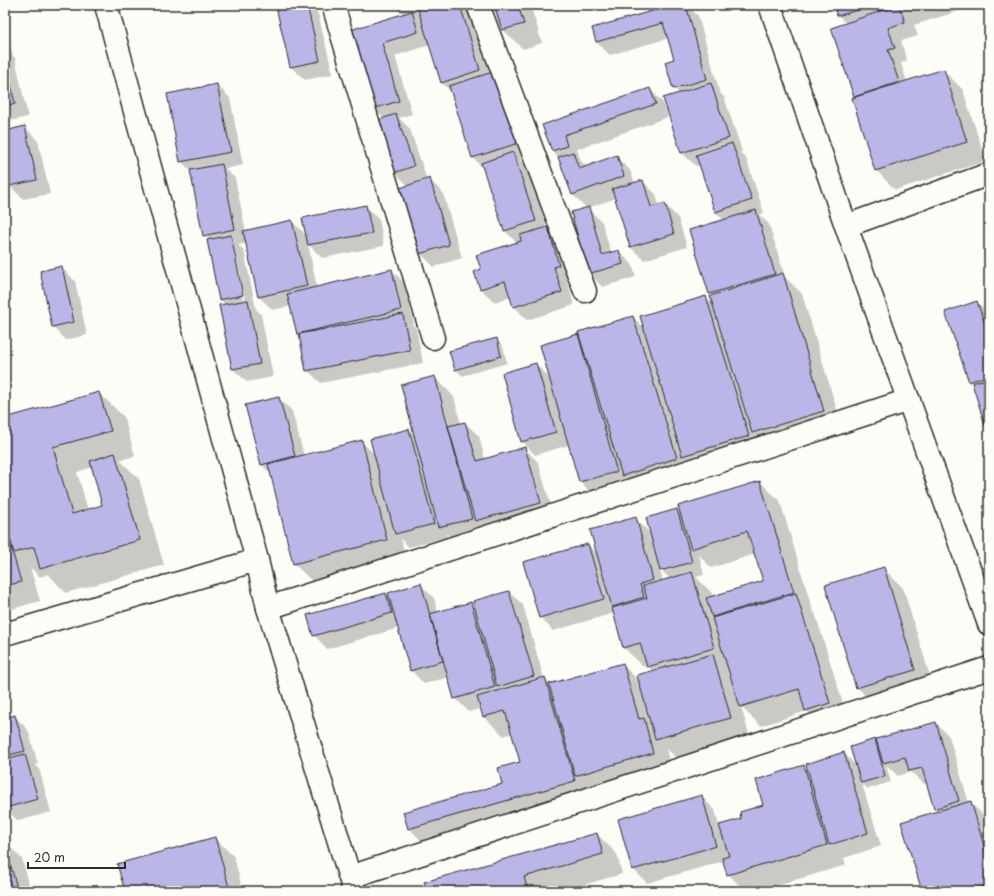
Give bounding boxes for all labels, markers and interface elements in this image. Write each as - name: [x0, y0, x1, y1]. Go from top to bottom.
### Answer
- scale bar: [28, 844, 125, 870]
- text: 20 m: [34, 848, 65, 866]

